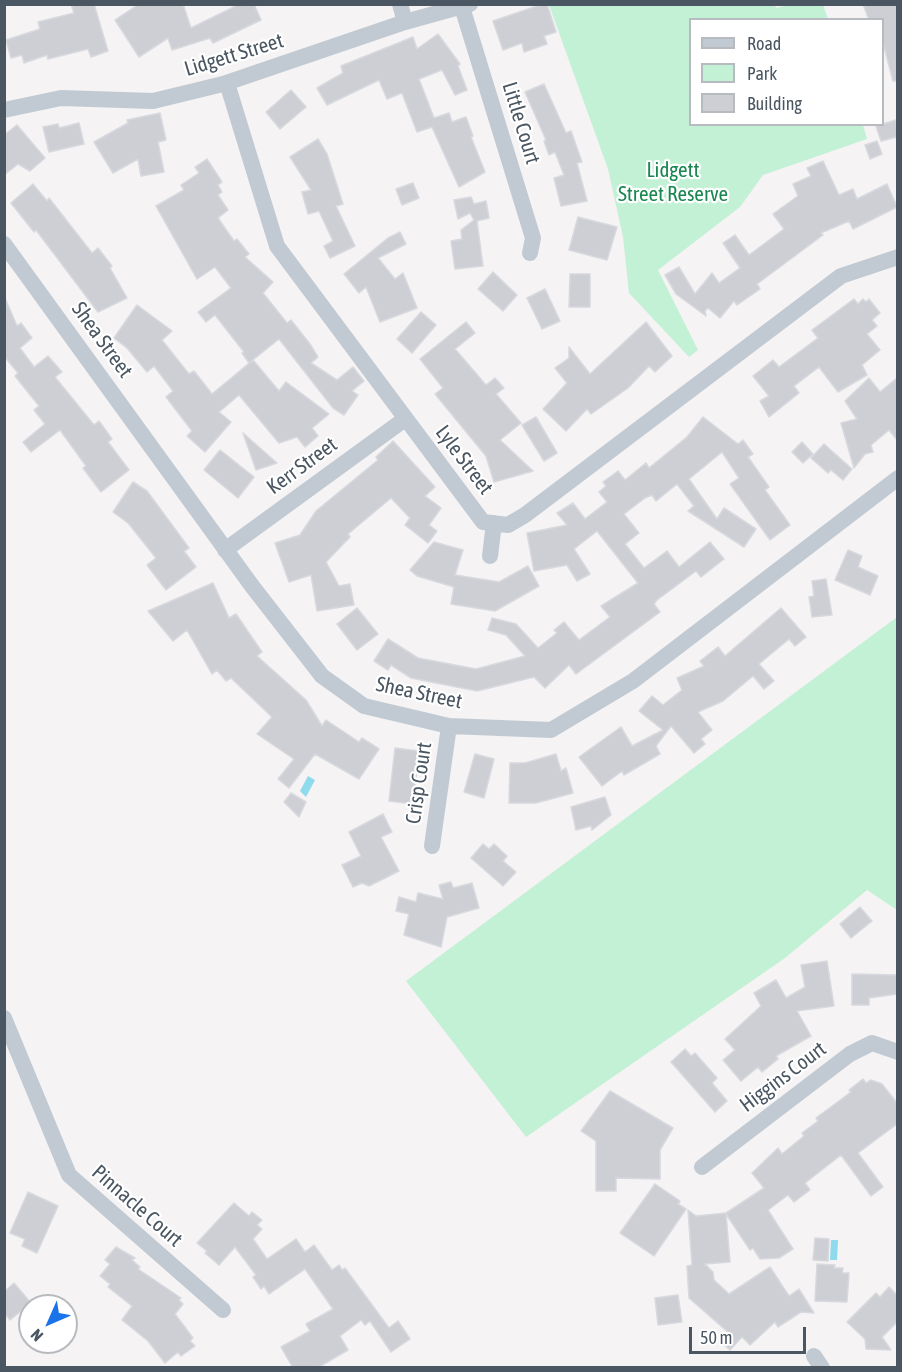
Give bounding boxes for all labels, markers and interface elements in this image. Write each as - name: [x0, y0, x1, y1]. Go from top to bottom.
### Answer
- legend: [689, 18, 884, 126]
- street label: Lidgett Street: [181, 28, 287, 82]
- text: Road: [747, 33, 781, 54]
- text: Park: [747, 63, 777, 84]
- street label: Little Court: [497, 79, 545, 167]
- text: Building: [747, 93, 802, 114]
- park label: Lidgett Street Reserve: [618, 157, 728, 207]
- street label: Shea Street: [66, 297, 138, 383]
- street label: Lyle Street: [430, 420, 498, 500]
- street label: Kerr Street: [262, 432, 342, 500]
- street label: Shea Street: [374, 672, 464, 714]
- street label: Crisp Court: [401, 741, 437, 825]
- street label: Higgins Court: [735, 1036, 831, 1118]
- street label: Pinnacle Court: [87, 1160, 187, 1252]
- north arrow: [18, 1294, 78, 1354]
- scale bar: [692, 1315, 809, 1353]
- text: N: [27, 1326, 46, 1345]
- text: 50 m: [700, 1327, 732, 1348]

